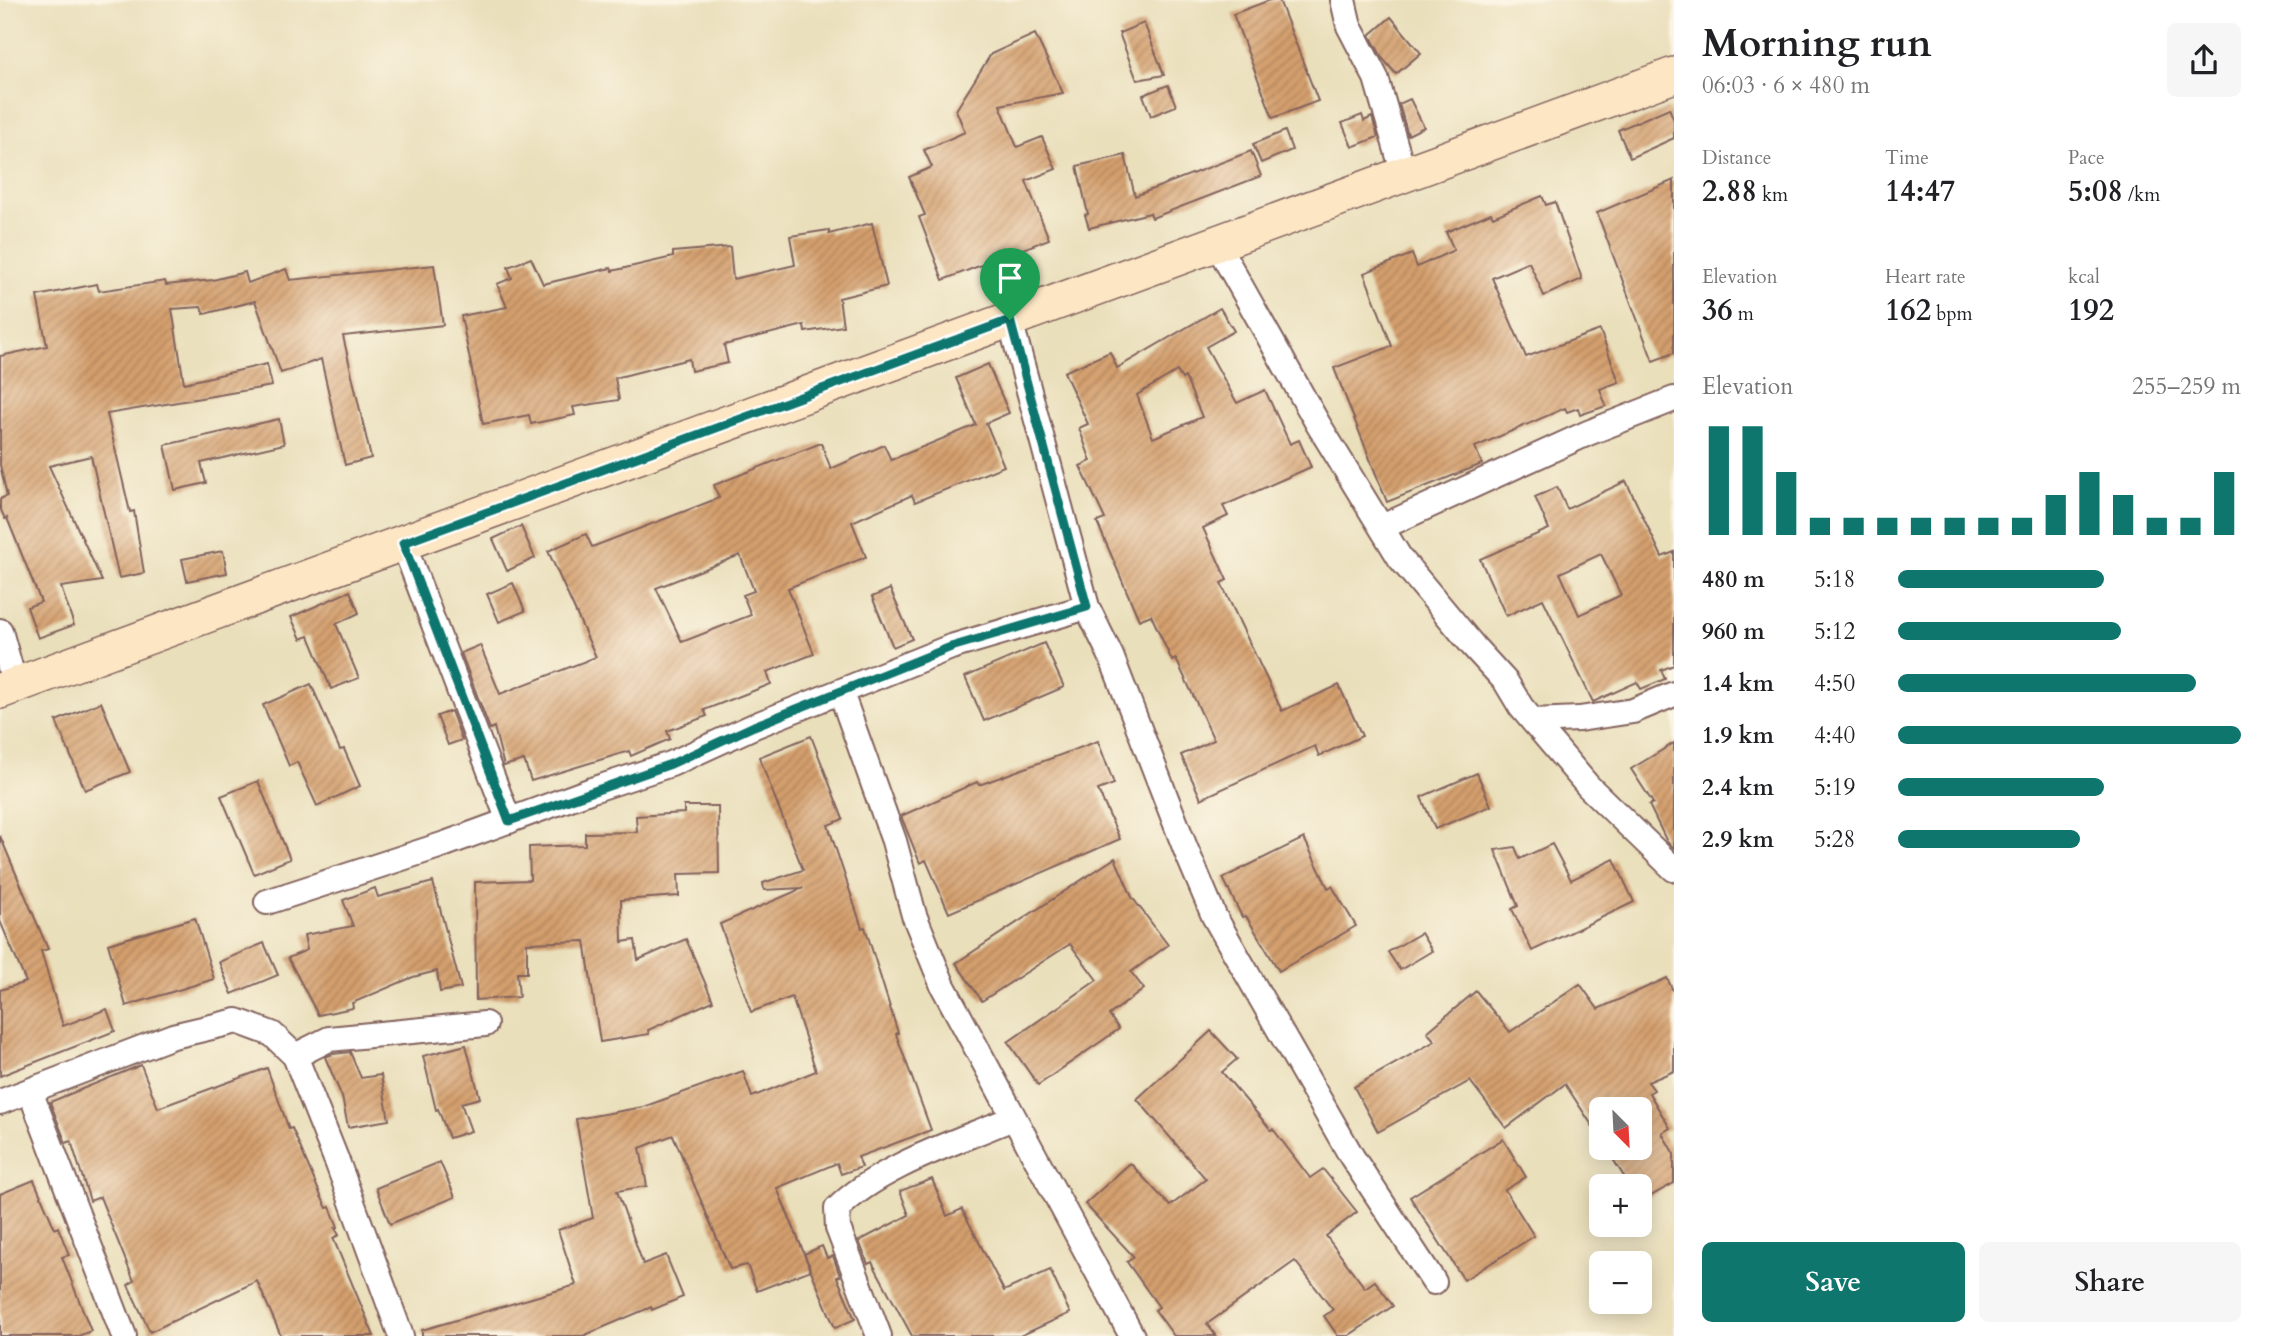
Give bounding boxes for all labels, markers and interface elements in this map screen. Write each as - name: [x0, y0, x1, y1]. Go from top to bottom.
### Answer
- text: Morning run: [1702, 18, 1932, 70]
- button: share: [2167, 23, 2241, 97]
- text: 06:03 · 6 × 480 m: [1702, 70, 1870, 101]
- text: Distance: [1702, 145, 1771, 171]
- text: Time: [1885, 145, 1929, 171]
- text: Pace: [2068, 145, 2105, 171]
- text: 2.88: [1702, 171, 1757, 212]
- text: 14:47: [1885, 171, 1955, 212]
- text: 5:08: [2068, 171, 2123, 212]
- text: km: [1757, 182, 1788, 208]
- text: /km: [2123, 182, 2160, 208]
- pin: [980, 248, 1040, 320]
- icon: arrive: [991, 259, 1029, 297]
- text: Elevation: [1702, 264, 1777, 290]
- text: Heart rate: [1885, 264, 1966, 290]
- text: kcal: [2068, 264, 2100, 290]
- text: 36: [1702, 290, 1733, 331]
- text: 162: [1885, 290, 1931, 331]
- text: 192: [2068, 290, 2114, 331]
- text: m: [1733, 301, 1754, 327]
- text: bpm: [1931, 301, 1973, 327]
- text: Elevation: [1702, 371, 1793, 402]
- text: 255–259 m: [2132, 371, 2241, 402]
- text: 480 m: [1702, 564, 1765, 595]
- text: 5:18: [1814, 564, 1855, 595]
- text: 960 m: [1702, 616, 1765, 647]
- text: 5:12: [1814, 616, 1855, 647]
- text: 1.4 km: [1702, 668, 1774, 699]
- text: 4:50: [1814, 668, 1855, 699]
- text: 1.9 km: [1702, 720, 1774, 751]
- text: 4:40: [1814, 720, 1855, 751]
- text: 2.4 km: [1702, 772, 1774, 803]
- text: 5:19: [1814, 772, 1855, 803]
- text: 2.9 km: [1702, 824, 1774, 855]
- text: 5:28: [1814, 824, 1855, 855]
- north arrow: [1589, 1097, 1652, 1160]
- map controls: [1589, 1097, 1652, 1314]
- button: +: [1589, 1174, 1652, 1237]
- button: Save: [1702, 1242, 1965, 1322]
- button: Share: [1979, 1242, 2241, 1322]
- button: −: [1589, 1251, 1652, 1314]

